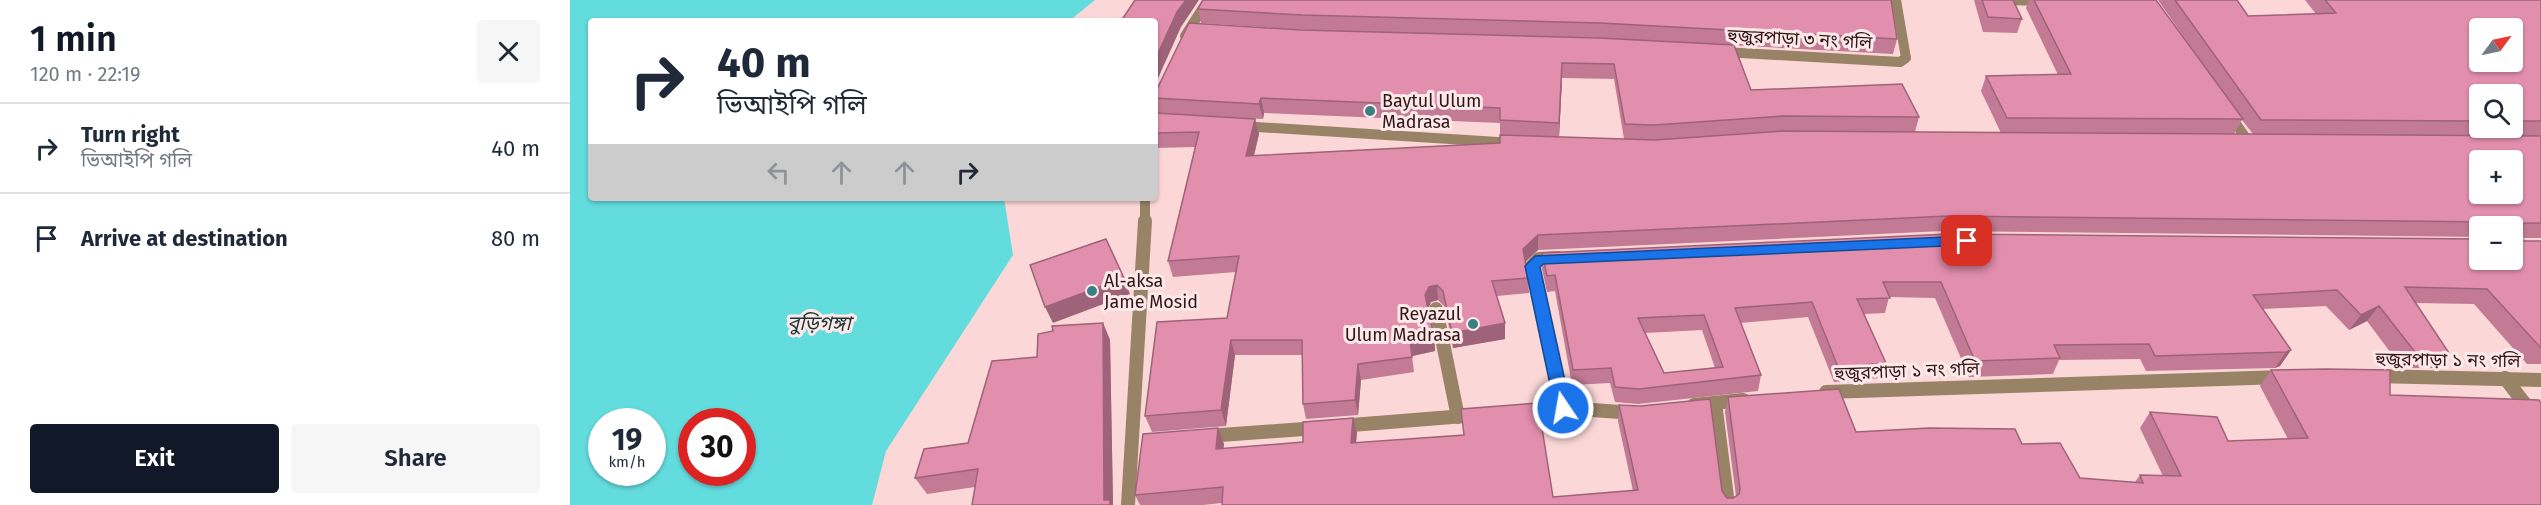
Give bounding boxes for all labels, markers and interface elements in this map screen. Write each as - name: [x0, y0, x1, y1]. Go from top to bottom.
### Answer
- text: 1 min: [30, 17, 117, 61]
- north arrow: [2469, 18, 2523, 72]
- map controls: [2469, 18, 2523, 270]
- button: close: [477, 20, 540, 83]
- street label: হুজুরপাড়া ৩ নং গলি: [1726, 24, 1874, 54]
- text: 40 m: [717, 38, 811, 88]
- icon: right: [618, 42, 696, 120]
- text: 120 m · 22:19: [30, 62, 141, 86]
- button: search: [2469, 84, 2523, 138]
- text: ভিআইপি গলি: [717, 89, 867, 121]
- place label: Baytul Ulum Madrasa: [1382, 90, 1481, 133]
- marker: Baytul Ulum Madrasa: [1363, 104, 1377, 118]
- text: Turn right: [81, 121, 180, 148]
- icon: right: [30, 132, 63, 165]
- text: 40 m: [491, 135, 540, 162]
- text: ভিআইপি গলি: [81, 148, 192, 172]
- button: +: [2469, 150, 2523, 204]
- icon: left: [762, 156, 795, 189]
- icon: ahead: [825, 156, 858, 189]
- icon: ahead: [888, 156, 921, 189]
- icon: right: [951, 156, 984, 189]
- pin: [1941, 215, 1992, 266]
- button: −: [2469, 216, 2523, 270]
- icon: arrive: [30, 222, 63, 255]
- icon: arrive: [1950, 224, 1983, 257]
- text: Arrive at destination: [81, 225, 288, 252]
- text: 80 m: [491, 225, 540, 252]
- place label: Al-aksa Jame Mosid: [1104, 270, 1198, 313]
- marker: Al-aksa Jame Mosid: [1085, 284, 1099, 298]
- place label: Reyazul Ulum Madrasa: [1345, 303, 1461, 346]
- water label: বুড়িগঙ্গা: [787, 311, 854, 335]
- marker: Reyazul Ulum Madrasa: [1466, 317, 1480, 331]
- street label: হুজুরপাড়া ১ নং গলি: [2374, 348, 2521, 372]
- street label: হুজুরপাড়া ১ নং গলি: [1833, 357, 1981, 385]
- position arrow: [1531, 376, 1595, 440]
- speed limit sign: 30: [678, 408, 756, 486]
- text: 19: [612, 422, 642, 458]
- button: Exit: [30, 424, 279, 493]
- button: Share: [291, 424, 540, 493]
- text: km/h: [608, 453, 646, 471]

